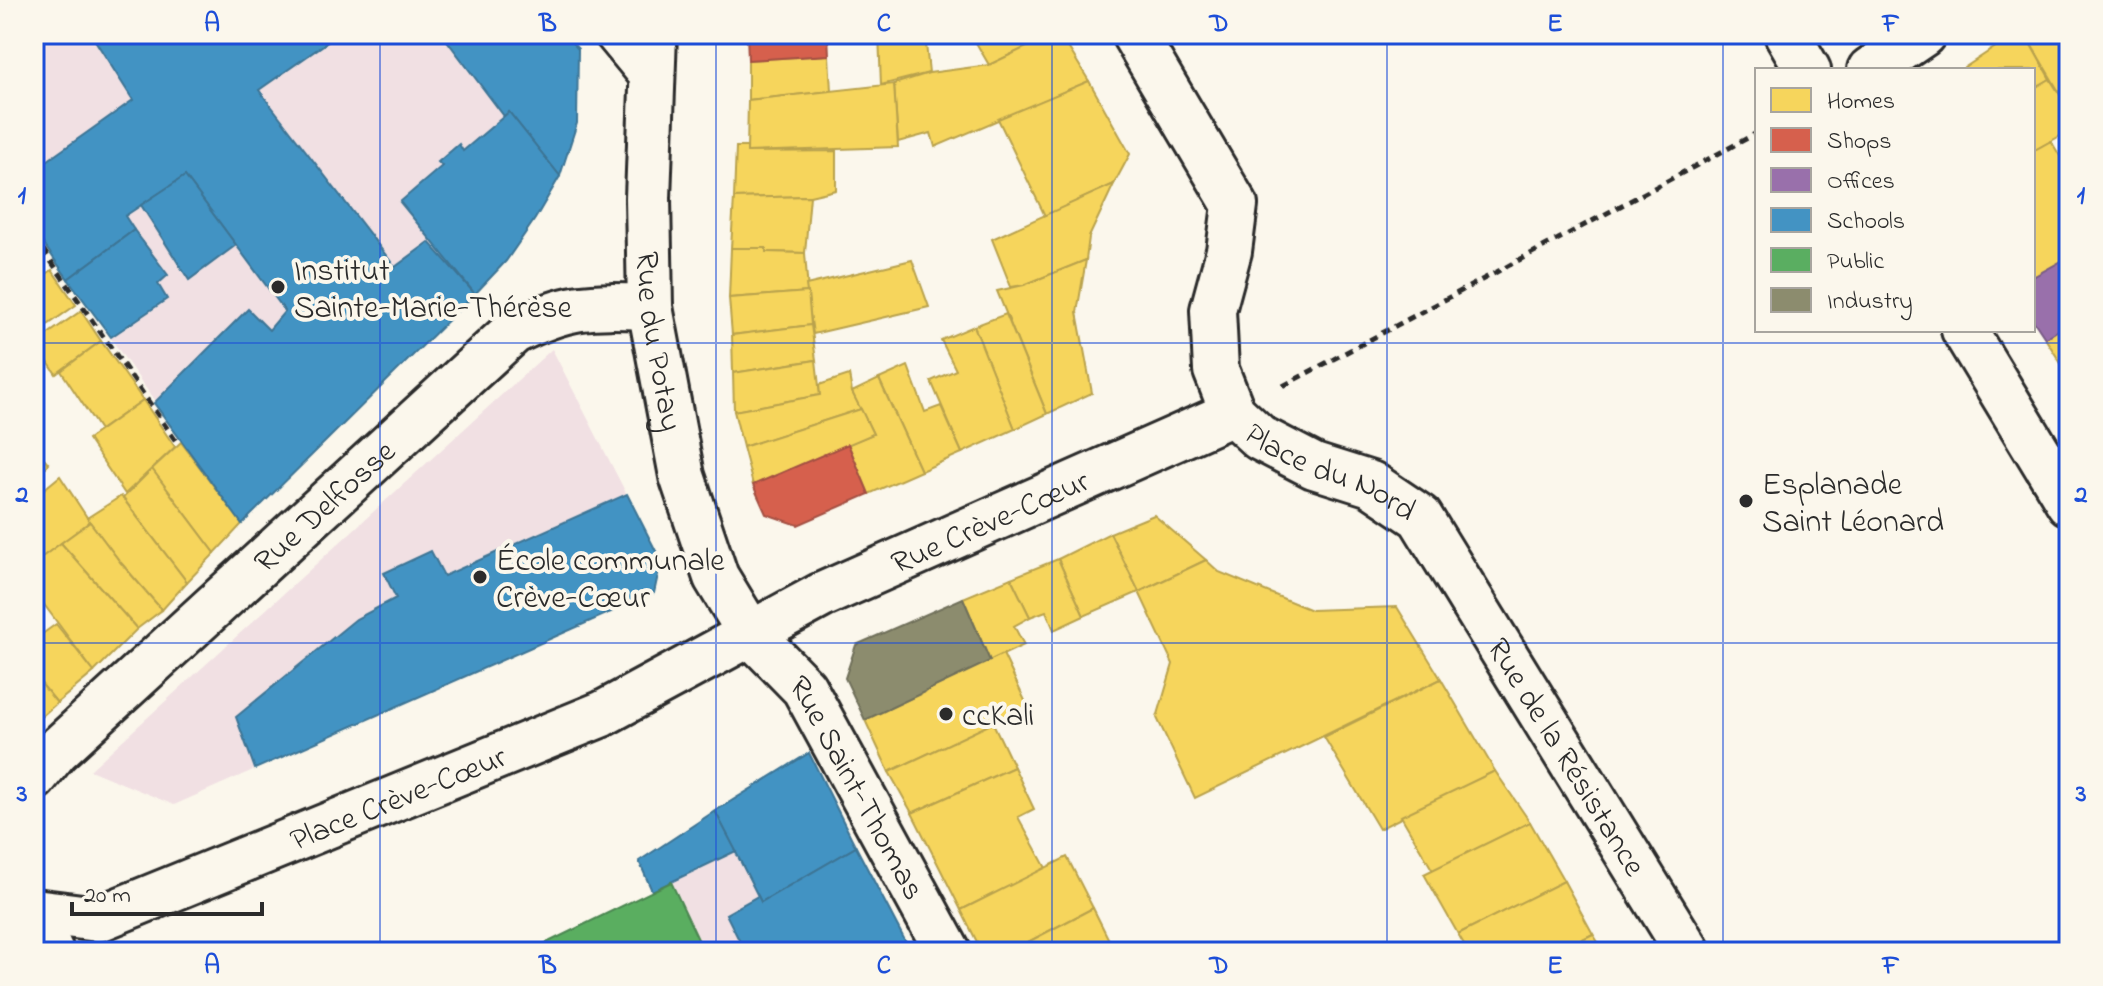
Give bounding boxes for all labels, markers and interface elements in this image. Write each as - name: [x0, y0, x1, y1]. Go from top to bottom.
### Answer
- text: A: [204, 6, 220, 44]
- text: B: [538, 6, 557, 44]
- text: C: [877, 6, 891, 44]
- text: D: [1208, 6, 1229, 44]
- text: E: [1547, 6, 1563, 44]
- text: F: [1881, 6, 1900, 44]
- legend: [1755, 68, 2035, 332]
- text: Homes: [1827, 85, 1895, 120]
- text: Shops: [1827, 125, 1892, 160]
- text: Offices: [1827, 165, 1895, 200]
- text: 1: [18, 178, 27, 216]
- text: 1: [2077, 178, 2086, 216]
- text: Schools: [1827, 205, 1905, 240]
- text: Public: [1827, 245, 1884, 280]
- place label: Institut Sainte-Marie-Thérèse: [294, 249, 573, 333]
- street label: Rue du Potay: [622, 251, 693, 435]
- marker: Institut Sainte-Marie-Thérèse: [269, 278, 287, 296]
- text: Industry: [1827, 285, 1913, 321]
- street label: Place du Nord: [1231, 414, 1425, 535]
- street label: Rue Delfosse: [245, 430, 408, 586]
- street label: Rue Crève-Cœur: [884, 460, 1098, 588]
- place label: Esplanade Saint Léonard: [1762, 463, 1944, 547]
- text: 2: [15, 477, 29, 515]
- text: 2: [2074, 477, 2088, 515]
- marker: Esplanade Saint Léonard: [1737, 492, 1755, 510]
- place label: École communale Crève-Cœur: [496, 539, 725, 623]
- marker: École communale Crève-Cœur: [471, 568, 489, 586]
- street label: Rue de la Résistance: [1473, 630, 1656, 887]
- street label: Rue Saint-Thomas: [777, 666, 935, 909]
- place label: ccKali: [962, 694, 1034, 741]
- marker: ccKali: [937, 705, 955, 723]
- street label: Place Crève-Cœur: [284, 735, 514, 865]
- text: 3: [16, 776, 28, 814]
- text: 3: [2075, 776, 2087, 814]
- scale bar: [72, 866, 262, 916]
- text: 20 m: [84, 879, 131, 914]
- text: A: [204, 948, 220, 986]
- text: B: [538, 948, 557, 986]
- text: C: [877, 948, 891, 986]
- text: D: [1208, 948, 1229, 986]
- text: E: [1547, 948, 1563, 986]
- text: F: [1881, 948, 1900, 986]

